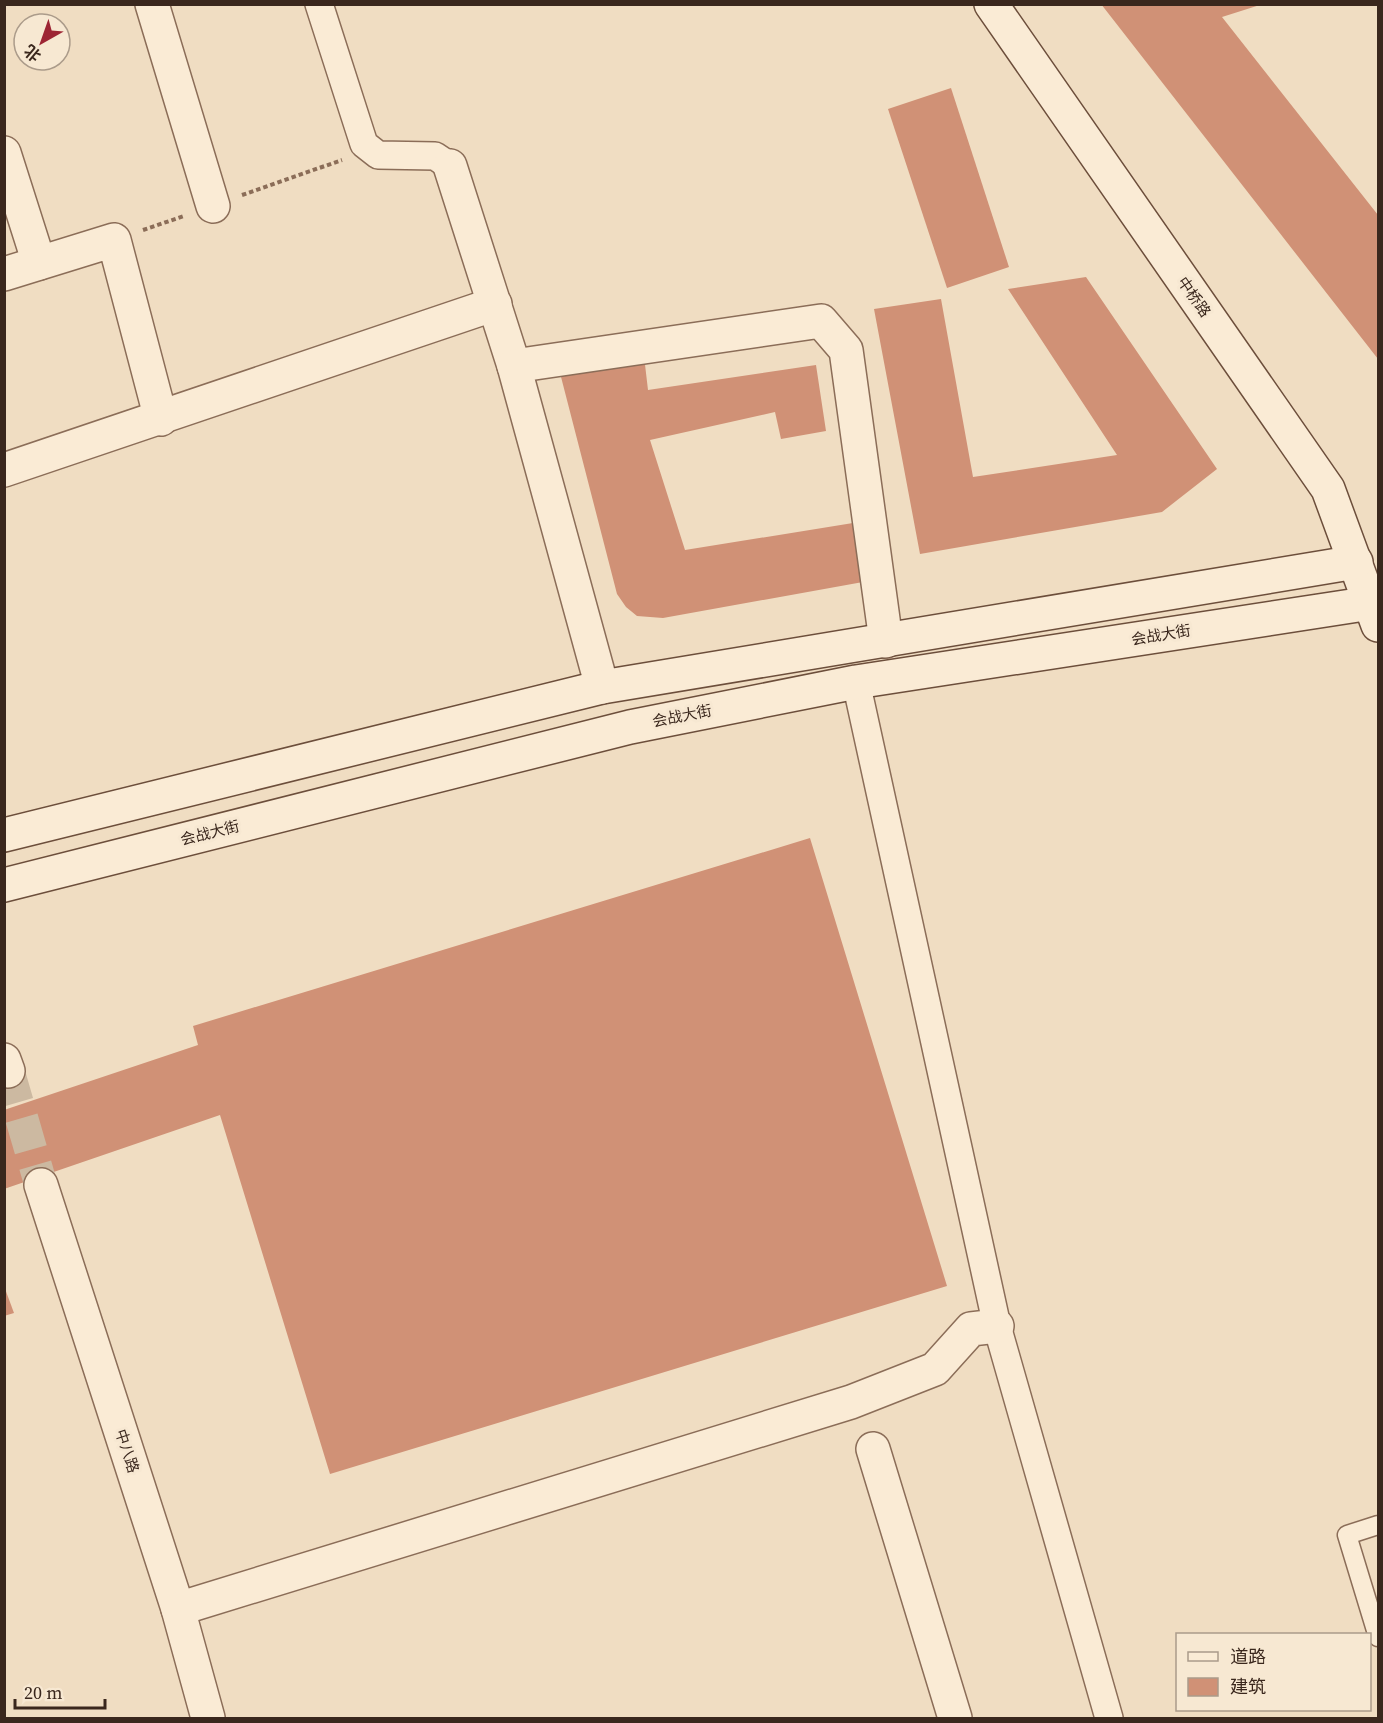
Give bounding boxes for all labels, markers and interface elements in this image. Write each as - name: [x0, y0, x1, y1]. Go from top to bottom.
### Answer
- north arrow: [12, 12, 72, 72]
- text: 北: [19, 40, 46, 67]
- street label: 中桥路: [1173, 272, 1216, 321]
- street label: 会战大街: [1130, 619, 1192, 650]
- street label: 会战大街: [650, 699, 713, 732]
- street label: 会战大街: [178, 815, 242, 850]
- street label: 中八路: [111, 1426, 144, 1475]
- legend: [1176, 1633, 1371, 1711]
- text: 道路: [1230, 1644, 1266, 1669]
- scale bar: [15, 1672, 105, 1710]
- text: 建筑: [1230, 1674, 1266, 1699]
- text: 20 m: [24, 1680, 62, 1705]

